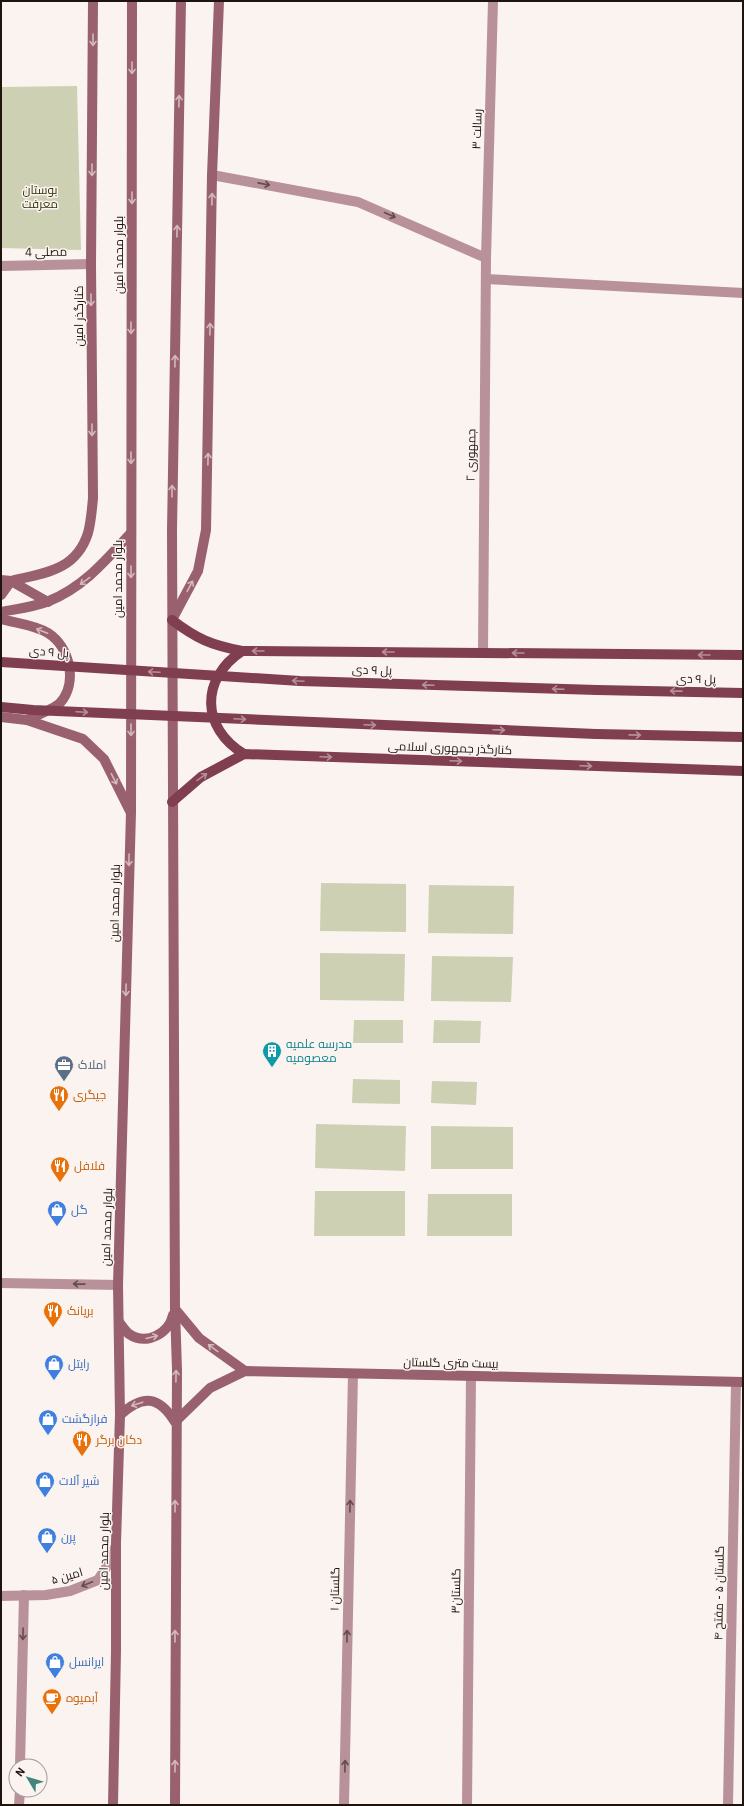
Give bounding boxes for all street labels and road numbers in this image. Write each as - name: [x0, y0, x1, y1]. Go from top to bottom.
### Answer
- street label: رسالت ۳: [468, 108, 485, 150]
- street label: بلوار محمد امین: [111, 216, 126, 294]
- street label: مصلی 4: [25, 244, 67, 259]
- street label: کنارگذر امین: [71, 285, 86, 347]
- street label: جمهوری ۲: [463, 429, 478, 481]
- street label: بلوار محمد امین: [110, 540, 125, 618]
- street label: پل ۹ دی: [28, 643, 70, 662]
- street label: پل ۹ دی: [352, 661, 393, 680]
- street label: پل ۹ دی: [676, 671, 717, 688]
- street label: کنارگذر جمهوری اسلامی: [388, 738, 512, 757]
- street label: بلوار محمد امین: [106, 864, 123, 942]
- street label: بلوار محمد امین: [98, 1188, 115, 1266]
- street label: بیست متری گلستان: [403, 1354, 499, 1371]
- street label: بلوار محمد امین: [95, 1512, 112, 1590]
- street label: گلستان ۵ - مفتح ۴: [710, 1546, 728, 1640]
- street label: امین ۵: [49, 1564, 84, 1587]
- street label: گلستان ۱: [327, 1567, 342, 1611]
- street label: گلستان۳: [448, 1568, 463, 1614]

